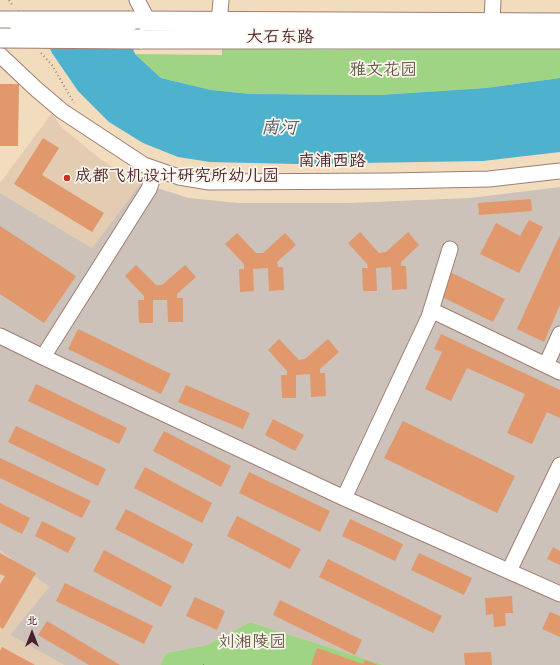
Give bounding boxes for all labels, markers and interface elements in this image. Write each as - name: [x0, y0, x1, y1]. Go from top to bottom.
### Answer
- street label: 大石东路: [246, 29, 314, 49]
- park label: 雅文花园: [349, 62, 417, 82]
- water label: 南河: [261, 119, 297, 141]
- street label: 南浦西路: [298, 153, 366, 173]
- place label: 成都飞机设计研究所幼儿园: [75, 168, 279, 188]
- marker: 成都飞机设计研究所幼儿园: [62, 173, 72, 183]
- north arrow: [12, 613, 52, 653]
- text: 北: [27, 613, 38, 629]
- park label: 刘湘陵园: [218, 634, 286, 654]

